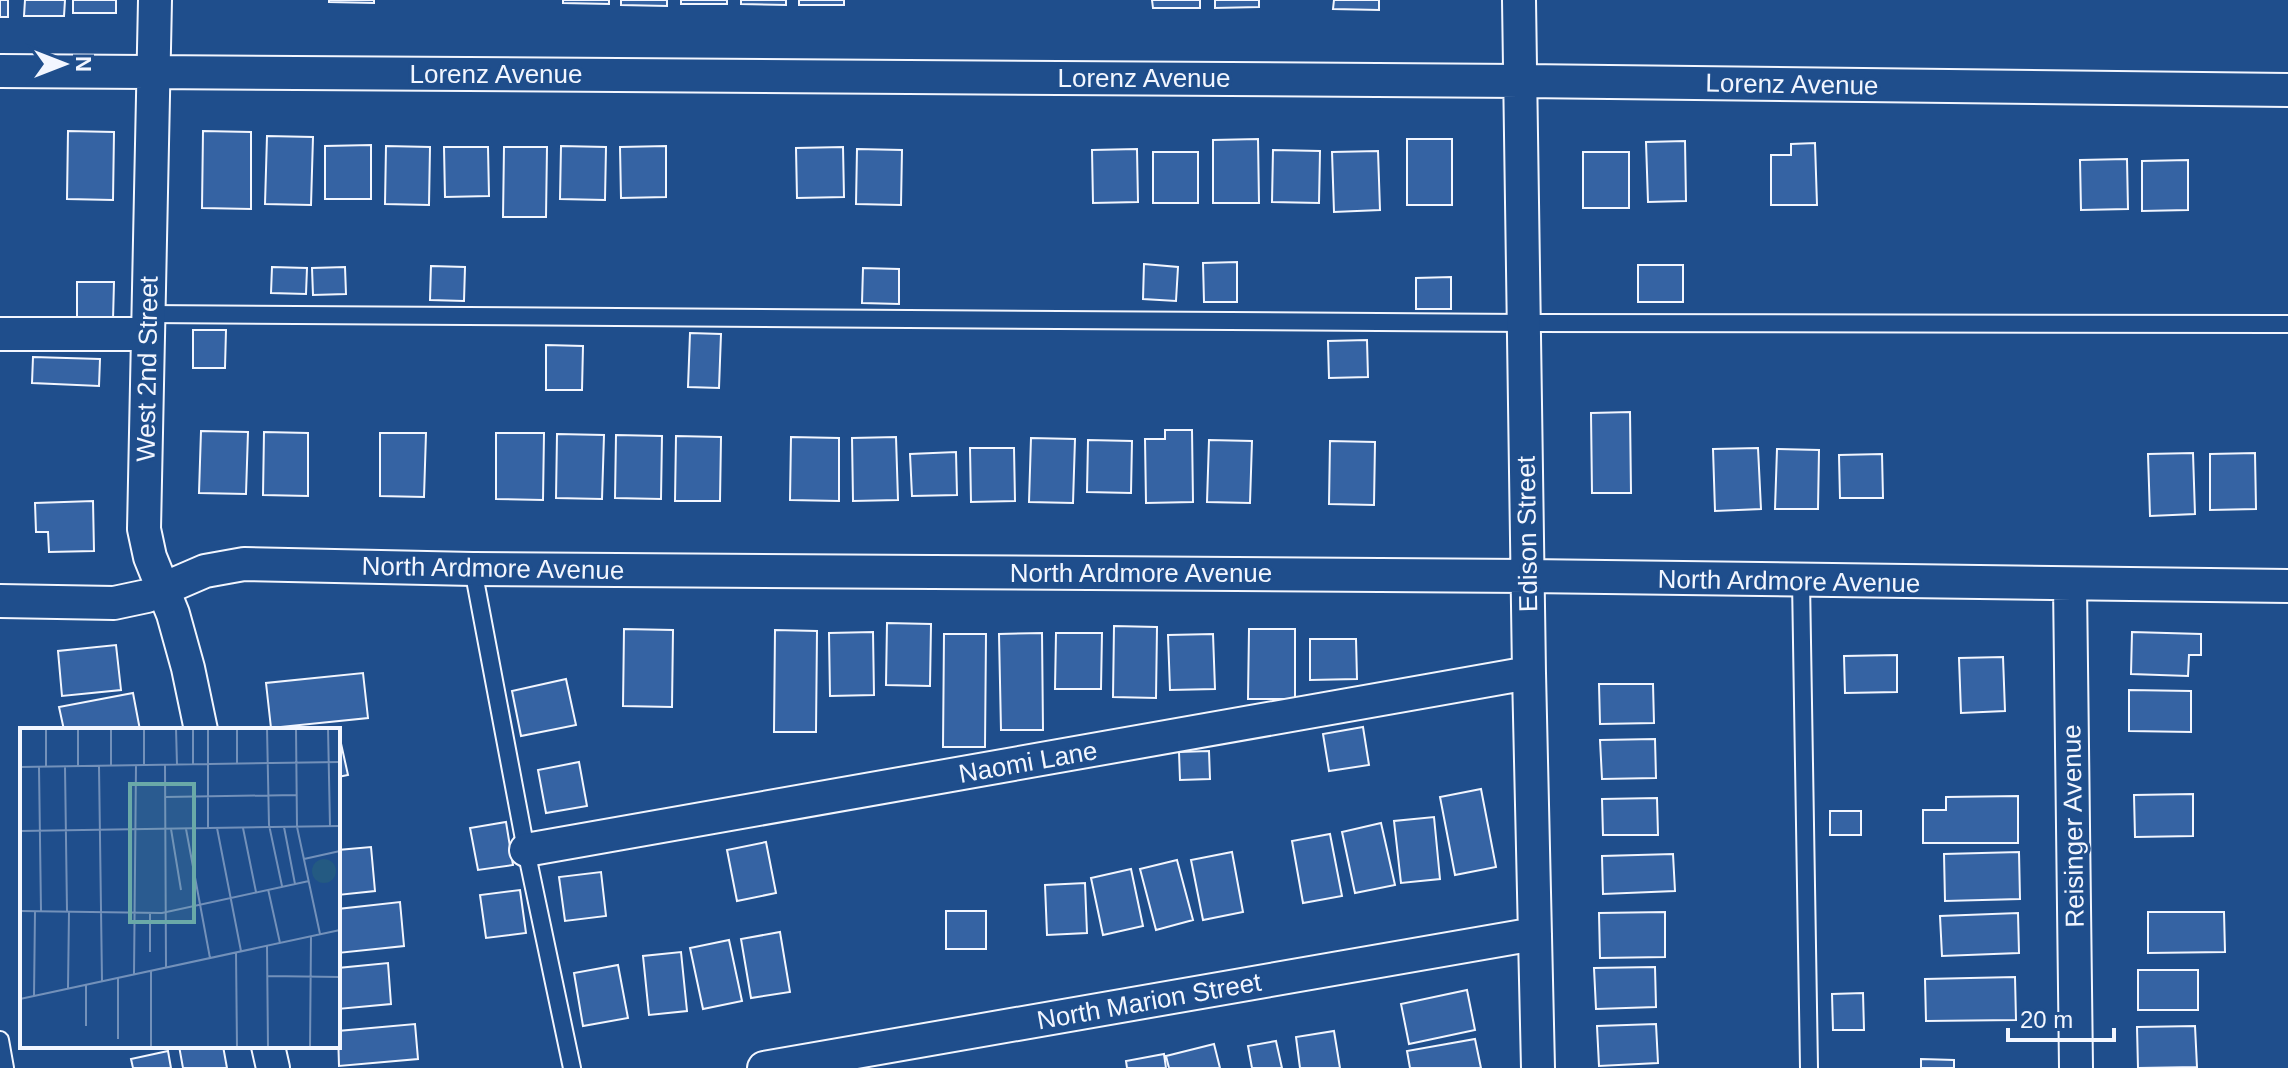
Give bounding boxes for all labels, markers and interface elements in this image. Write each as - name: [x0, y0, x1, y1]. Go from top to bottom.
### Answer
- north arrow: [24, 24, 104, 104]
- text: N: [71, 56, 96, 72]
- street label: Lorenz Avenue: [410, 59, 583, 89]
- street label: Lorenz Avenue: [1058, 63, 1231, 93]
- street label: Lorenz Avenue: [1705, 67, 1879, 101]
- street label: West 2nd Street: [130, 275, 164, 462]
- street label: Edison Street: [1511, 455, 1543, 612]
- street label: North Ardmore Avenue: [361, 551, 625, 585]
- street label: North Ardmore Avenue: [1010, 558, 1272, 588]
- street label: North Ardmore Avenue: [1657, 564, 1921, 598]
- street label: Reisinger Avenue: [2056, 724, 2090, 928]
- inset map: [20, 728, 340, 1048]
- street label: Naomi Lane: [956, 735, 1100, 789]
- street label: North Marion Street: [1035, 966, 1264, 1035]
- scale bar: [2008, 992, 2114, 1042]
- text: 20 m: [2020, 1006, 2073, 1033]

